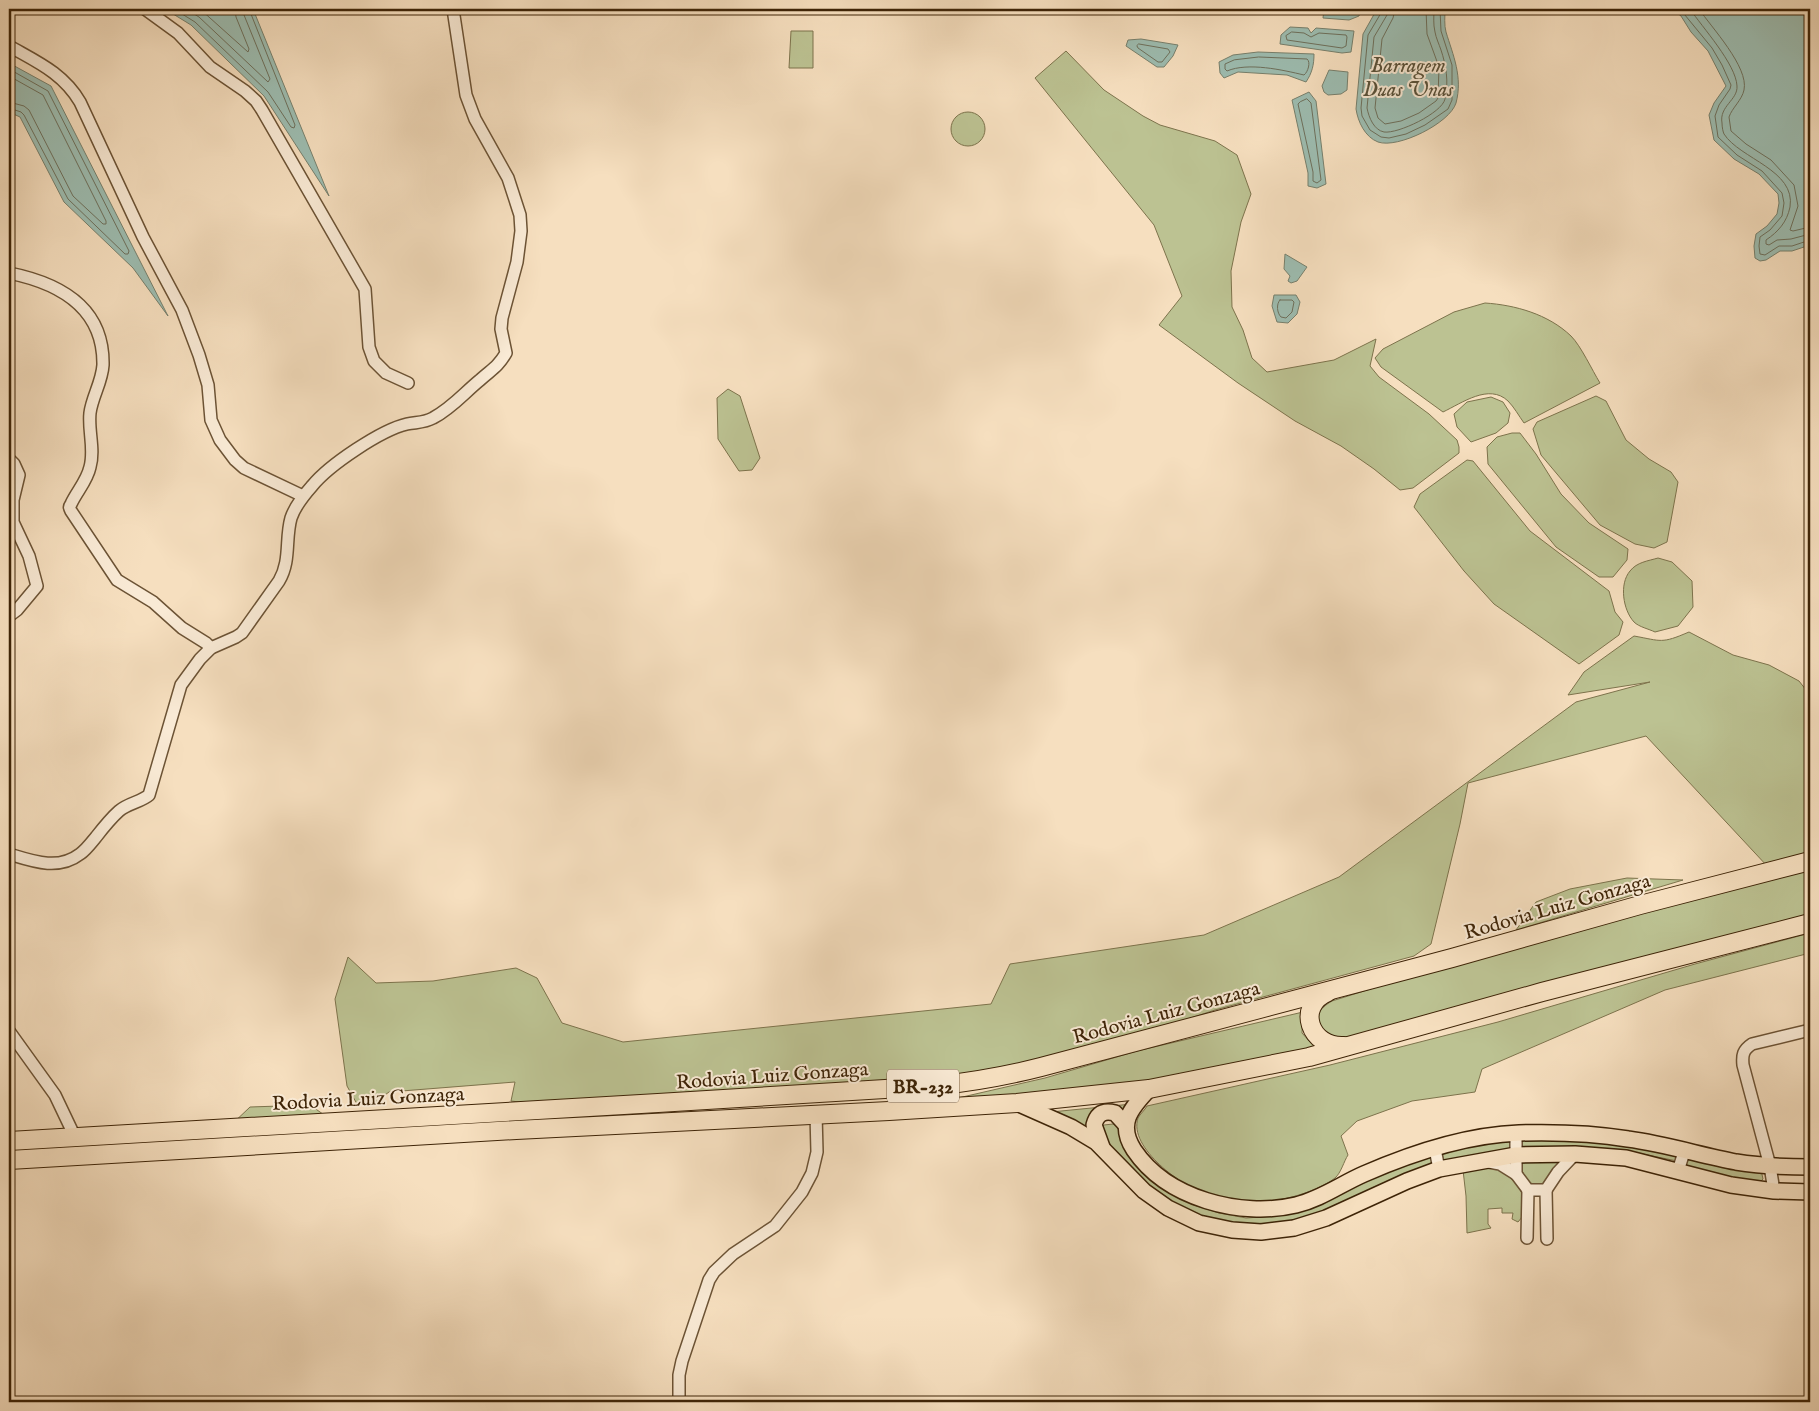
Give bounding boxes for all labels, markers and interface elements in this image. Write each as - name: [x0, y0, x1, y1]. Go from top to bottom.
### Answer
- water label: Barragem Duas Unas: [1363, 53, 1454, 104]
- street label: Rodovia Luiz Gonzaga: [1461, 869, 1654, 946]
- street label: Rodovia Luiz Gonzaga: [1070, 976, 1263, 1050]
- street label: Rodovia Luiz Gonzaga: [675, 1057, 869, 1096]
- road number: BR-232: [887, 1070, 959, 1102]
- street label: Rodovia Luiz Gonzaga: [271, 1082, 465, 1117]

